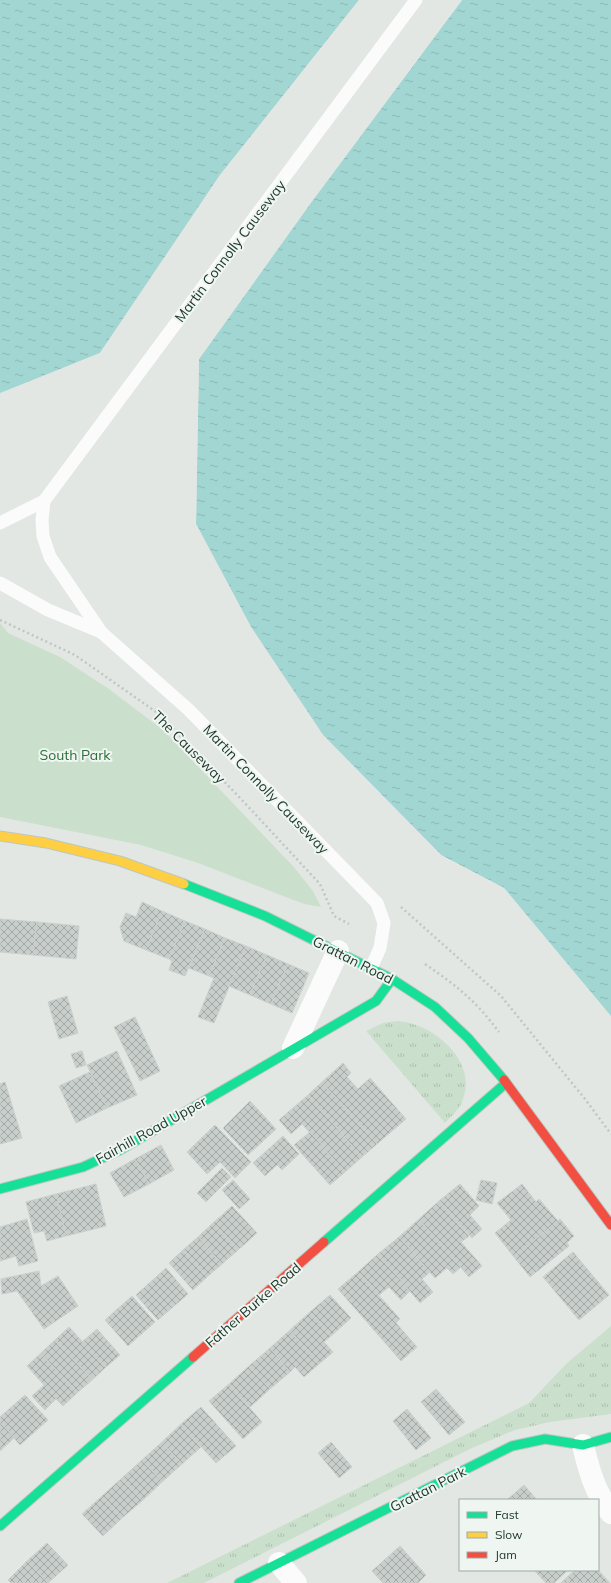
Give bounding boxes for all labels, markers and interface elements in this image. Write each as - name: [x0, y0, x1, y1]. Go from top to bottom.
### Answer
- street label: Martin Connolly Causeway: [171, 176, 290, 326]
- street label: The Causeway: [149, 707, 230, 788]
- street label: Martin Connolly Causeway: [199, 720, 333, 858]
- park label: South Park: [39, 746, 111, 764]
- street label: Grattan Road: [310, 932, 396, 988]
- street label: Fairhill Road Upper: [92, 1092, 210, 1168]
- street label: Father Burke Road: [202, 1259, 304, 1351]
- street label: Grattan Park: [387, 1462, 470, 1516]
- legend: [459, 1499, 599, 1571]
- text: Fast: [495, 1507, 519, 1522]
- text: Slow: [495, 1527, 523, 1542]
- text: Jam: [495, 1547, 517, 1562]

